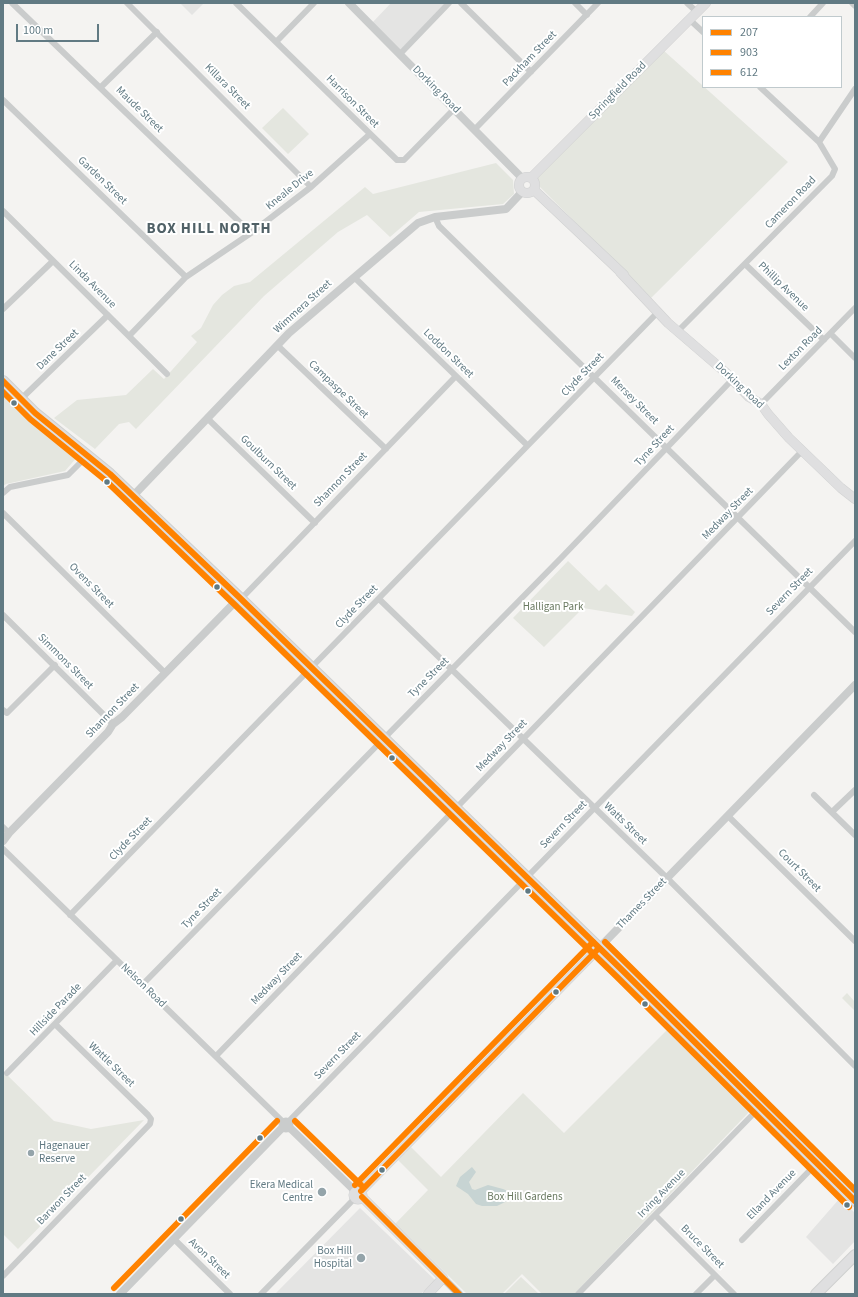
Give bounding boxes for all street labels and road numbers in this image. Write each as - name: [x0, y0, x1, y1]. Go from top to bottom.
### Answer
- street label: Packham Street: [500, 28, 560, 90]
- street label: Springfield Road: [586, 59, 650, 123]
- street label: Killara Street: [201, 61, 253, 113]
- street label: Dorking Road: [409, 63, 463, 117]
- street label: Harrison Street: [323, 73, 381, 131]
- street label: Maude Street: [113, 84, 165, 136]
- street label: Garden Street: [75, 154, 129, 208]
- street label: Kneale Drive: [263, 167, 317, 213]
- street label: Cameron Road: [763, 174, 819, 232]
- street label: Linda Avenue: [65, 258, 119, 312]
- street label: Phillip Avenue: [755, 260, 811, 314]
- street label: Wimmera Street: [271, 277, 335, 337]
- street label: Lexton Road: [776, 324, 826, 374]
- street label: Dane Street: [34, 327, 82, 373]
- street label: Loddon Street: [420, 327, 476, 381]
- street label: Clyde Street: [559, 350, 607, 400]
- street label: Campaspe Street: [305, 358, 371, 422]
- street label: Dorking Road: [712, 360, 766, 412]
- street label: Mersey Street: [607, 374, 661, 428]
- street label: Tyne Street: [632, 423, 678, 469]
- street label: Goulburn Street: [237, 433, 299, 493]
- street label: Shannon Street: [312, 450, 370, 510]
- street label: Medway Street: [700, 485, 756, 543]
- street label: Ovens Street: [66, 561, 116, 611]
- street label: Severn Street: [764, 565, 816, 619]
- street label: Clyde Street: [333, 582, 381, 632]
- street label: Simmons Street: [34, 631, 96, 693]
- street label: Tyne Street: [406, 655, 452, 701]
- street label: Shannon Street: [84, 681, 142, 741]
- street label: Medway Street: [474, 717, 530, 775]
- street label: Severn Street: [538, 798, 590, 852]
- street label: Watts Street: [601, 800, 649, 848]
- street label: Clyde Street: [107, 814, 155, 864]
- street label: Court Street: [775, 847, 823, 895]
- street label: Thames Street: [614, 876, 670, 932]
- street label: Tyne Street: [179, 886, 225, 932]
- street label: Medway Street: [249, 950, 305, 1008]
- street label: Nelson Road: [118, 961, 168, 1011]
- street label: Hillside Parade: [27, 981, 85, 1039]
- street label: Severn Street: [312, 1029, 364, 1083]
- street label: Wattle Street: [85, 1040, 137, 1090]
- street label: Irving Avenue: [636, 1167, 688, 1221]
- street label: Elland Avenue: [745, 1167, 799, 1223]
- street label: Barwon Street: [34, 1172, 90, 1228]
- street label: Bruce Street: [677, 1222, 727, 1272]
- street label: Avon Street: [185, 1236, 233, 1282]

